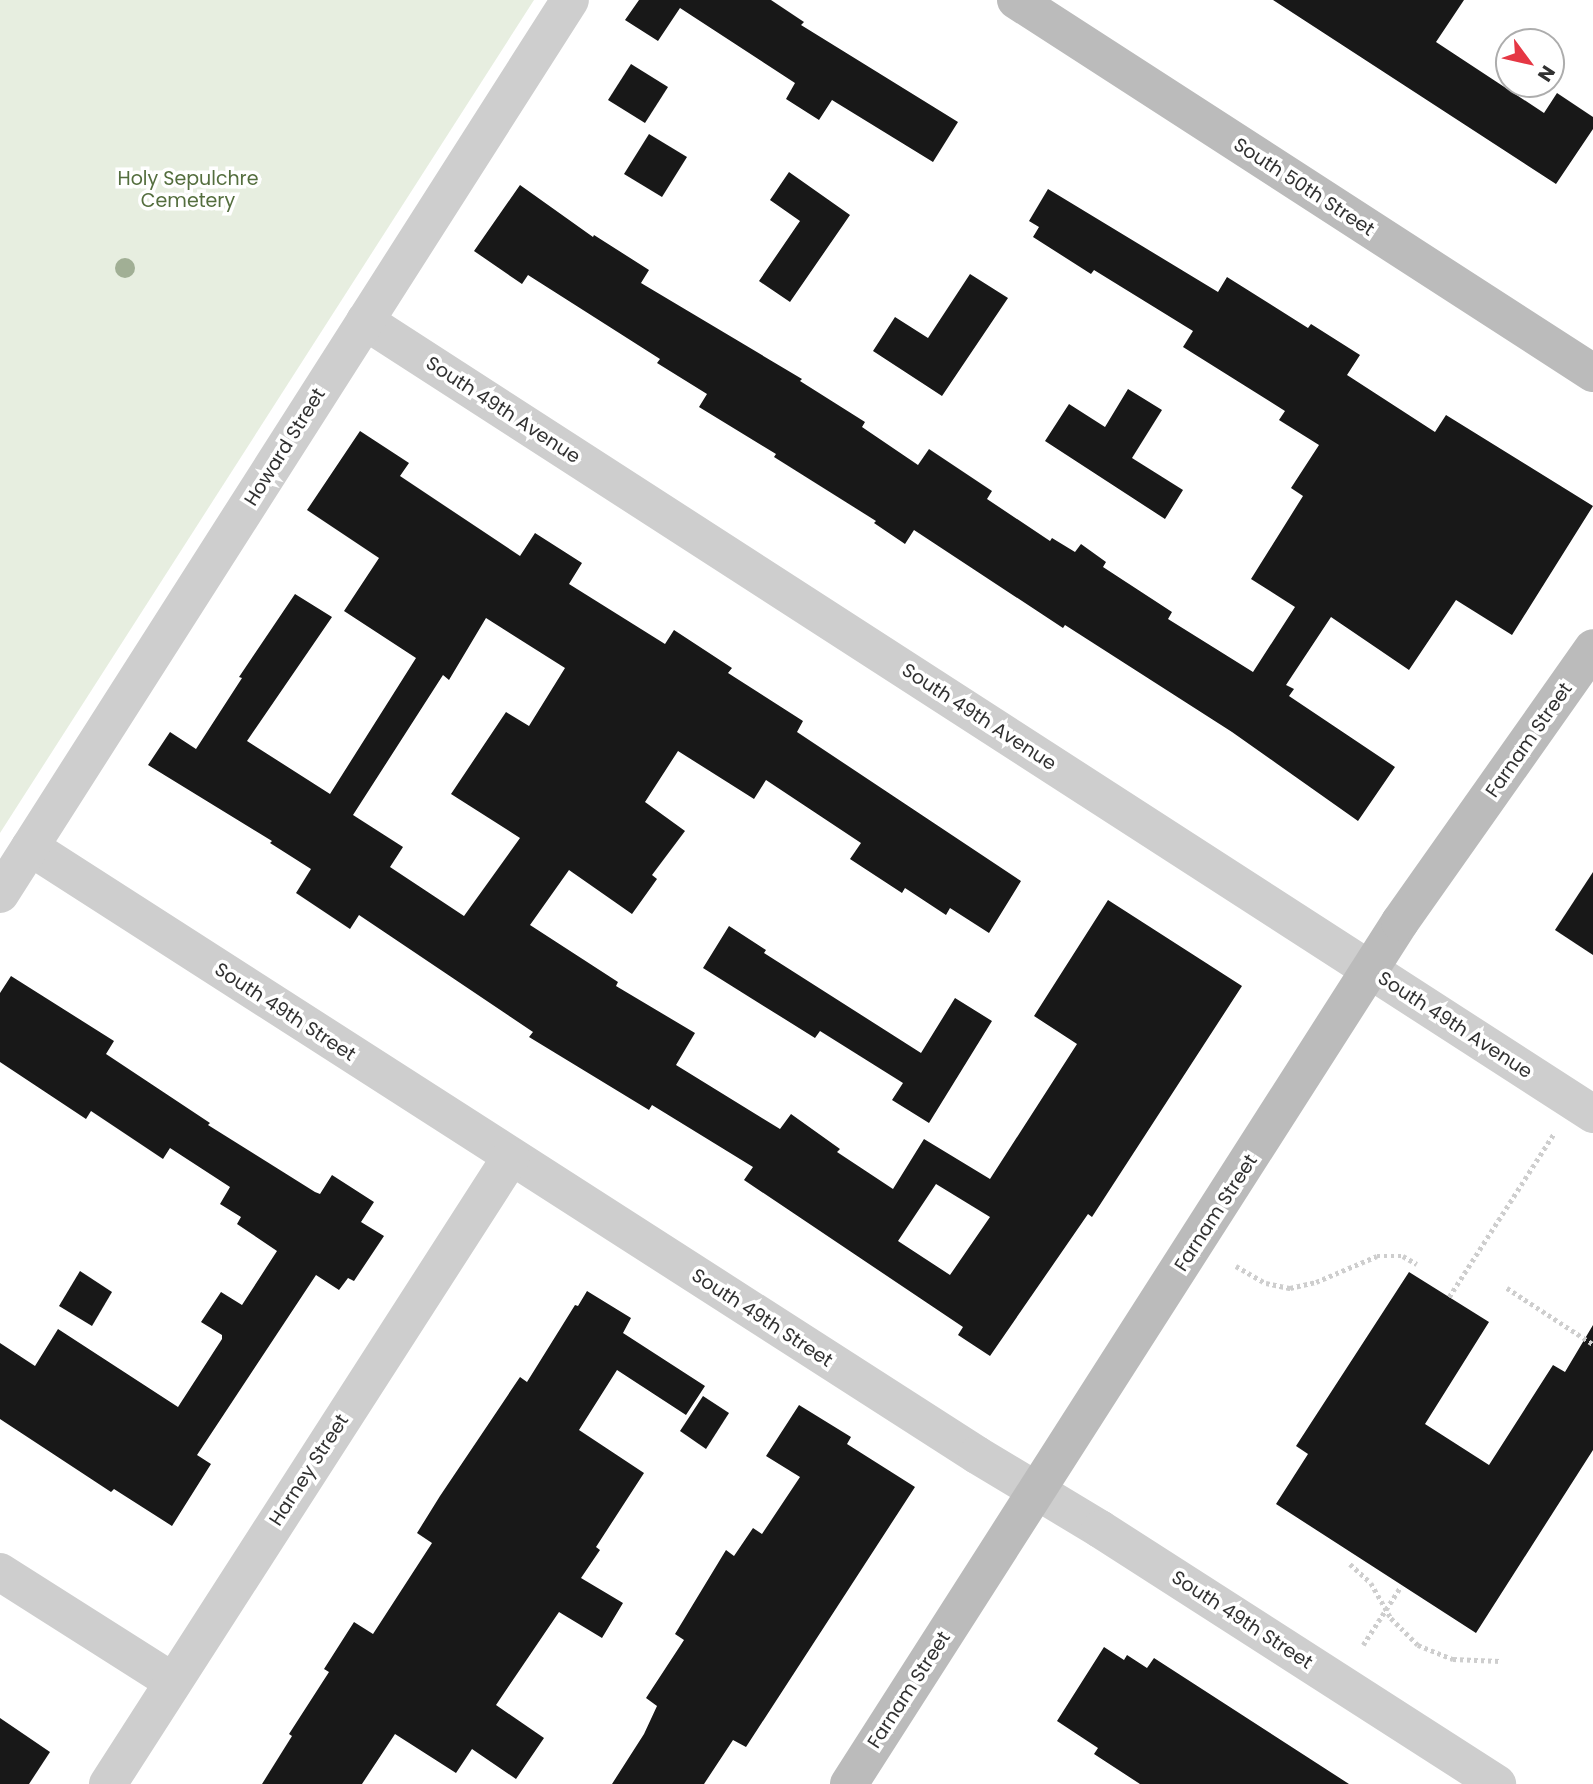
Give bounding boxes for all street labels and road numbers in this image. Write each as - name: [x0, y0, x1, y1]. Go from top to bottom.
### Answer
- street label: South 50th Street: [1229, 133, 1379, 241]
- street label: South 49th Avenue: [422, 352, 584, 468]
- street label: Howard Street: [240, 384, 330, 510]
- street label: South 49th Avenue: [898, 659, 1060, 775]
- street label: Farnam Street: [1481, 678, 1577, 802]
- street label: South 49th Street: [210, 958, 360, 1066]
- street label: South 49th Avenue: [1374, 967, 1536, 1083]
- street label: Farnam Street: [1170, 1150, 1262, 1276]
- street label: South 49th Street: [687, 1264, 837, 1372]
- street label: Harney Street: [264, 1410, 354, 1530]
- street label: South 49th Street: [1167, 1566, 1317, 1674]
- street label: Farnam Street: [863, 1627, 955, 1753]

